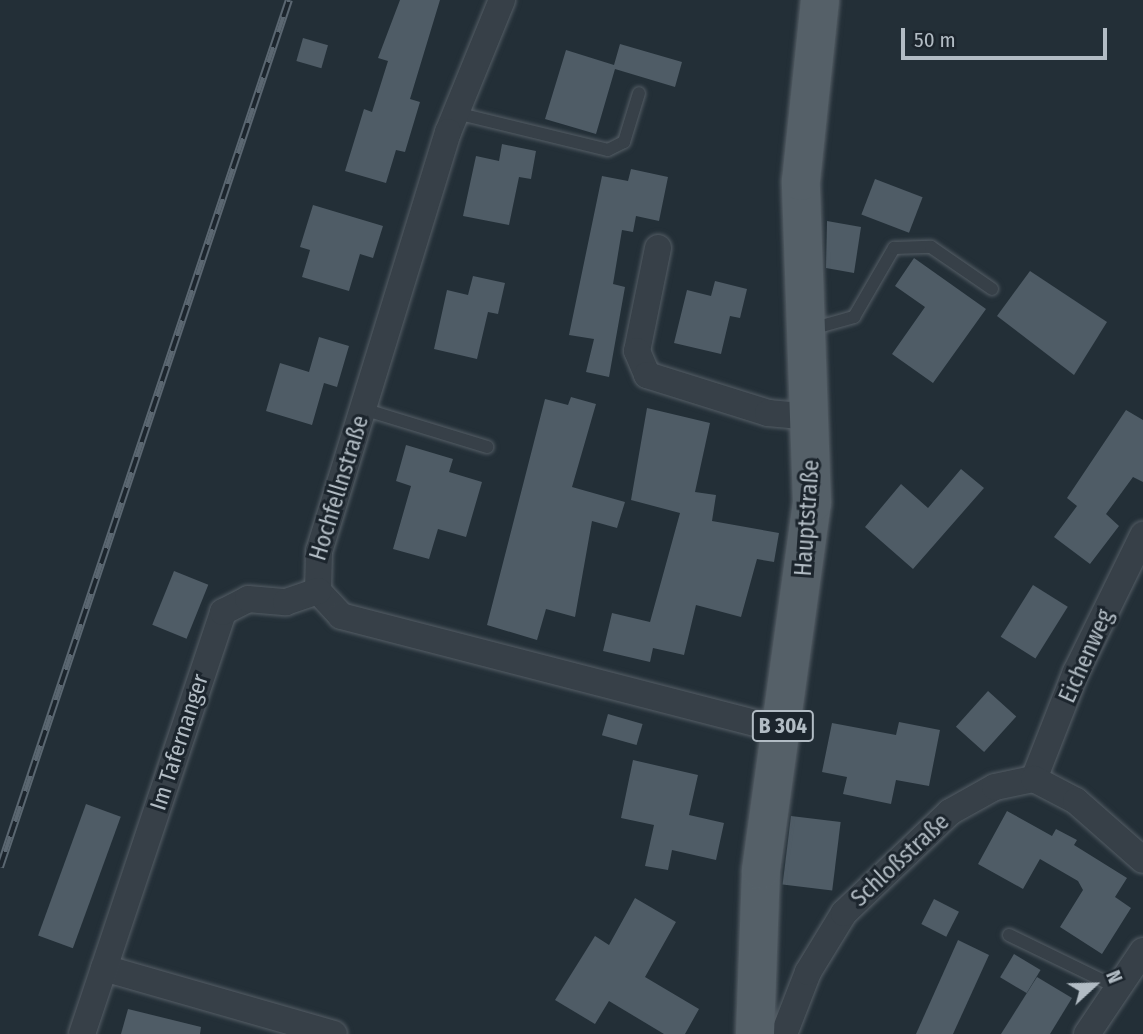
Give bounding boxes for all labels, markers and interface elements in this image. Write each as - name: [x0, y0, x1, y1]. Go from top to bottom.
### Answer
- scale bar: [905, 14, 1112, 58]
- text: 50 m: [914, 27, 956, 53]
- street label: Hochfellnstraße: [304, 412, 374, 564]
- street label: Hauptstraße: [789, 459, 825, 577]
- street label: Eichenweg: [1053, 605, 1119, 707]
- street label: Im Tafernanger: [144, 670, 214, 814]
- road number: B 304: [752, 708, 814, 744]
- street label: Schloßstraße: [845, 808, 955, 912]
- north arrow: [1059, 950, 1129, 1020]
- text: N: [1101, 967, 1127, 987]

